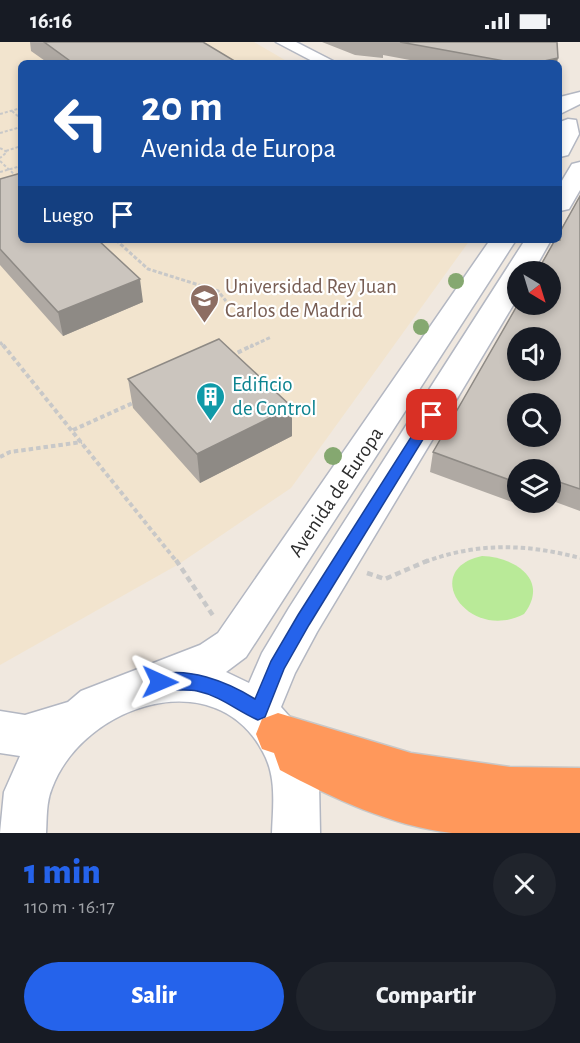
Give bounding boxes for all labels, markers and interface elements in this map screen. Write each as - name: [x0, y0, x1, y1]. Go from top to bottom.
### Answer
- text: 16:16: [30, 10, 72, 32]
- icon: left: [42, 84, 120, 162]
- text: 20 m: [141, 86, 223, 128]
- text: Avenida de Europa: [141, 135, 336, 162]
- icon: arrive: [106, 198, 139, 231]
- text: Luego: [42, 204, 94, 226]
- north arrow: [507, 261, 561, 315]
- map controls: [507, 261, 561, 513]
- place label: Universidad Rey Juan Carlos de Madrid: [225, 276, 397, 321]
- school or university icon: Universidad Rey Juan Carlos de Madrid: [188, 282, 220, 324]
- button: sound: [507, 327, 561, 381]
- place label: Edificio de Control: [232, 374, 316, 419]
- building icon: Edificio de Control: [195, 380, 227, 422]
- pin: [406, 389, 457, 440]
- button: search: [507, 393, 561, 447]
- icon: arrive: [415, 398, 448, 431]
- street label: Avenida de Europa: [285, 423, 387, 561]
- button: layers: [507, 459, 561, 513]
- position arrow: [128, 650, 192, 714]
- button: close: [493, 853, 556, 916]
- text: 1 min: [24, 854, 101, 890]
- text: 110 m · 16:17: [24, 897, 115, 917]
- button: Salir: [24, 962, 284, 1031]
- button: Compartir: [296, 962, 556, 1031]

